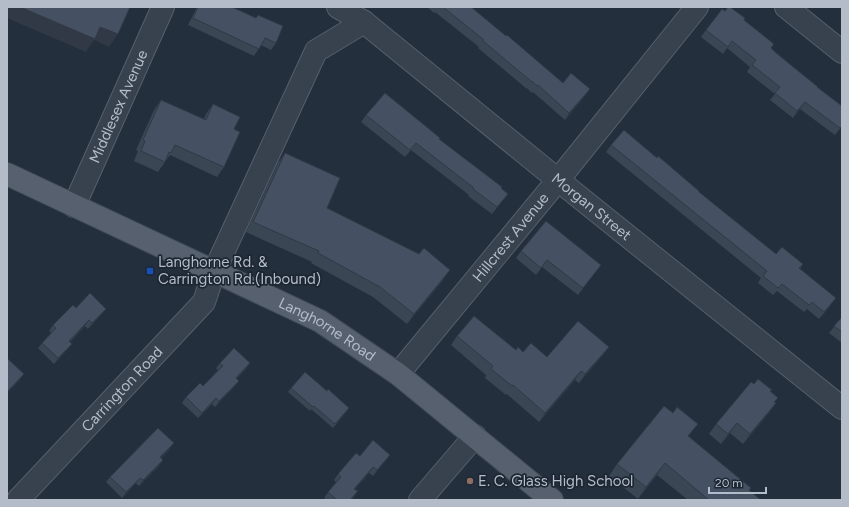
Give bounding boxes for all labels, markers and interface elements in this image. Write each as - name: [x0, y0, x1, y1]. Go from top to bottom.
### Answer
- street label: Middlesex Avenue: [85, 47, 152, 166]
- street label: Morgan Street: [548, 169, 635, 244]
- street label: Hillcrest Avenue: [469, 189, 553, 286]
- place label: Langhorne Rd. & Carrington Rd.(Inbound): [158, 253, 321, 288]
- marker: Langhorne Rd. & Carrington Rd.(Inbound): [145, 266, 155, 276]
- street label: Langhorne Road: [276, 294, 379, 365]
- street label: Carrington Road: [78, 343, 166, 436]
- scale bar: [709, 469, 766, 495]
- place label: E. C. Glass High School: [478, 472, 633, 490]
- marker: E. C. Glass High School: [465, 476, 475, 486]
- text: 20 m: [715, 476, 743, 490]

